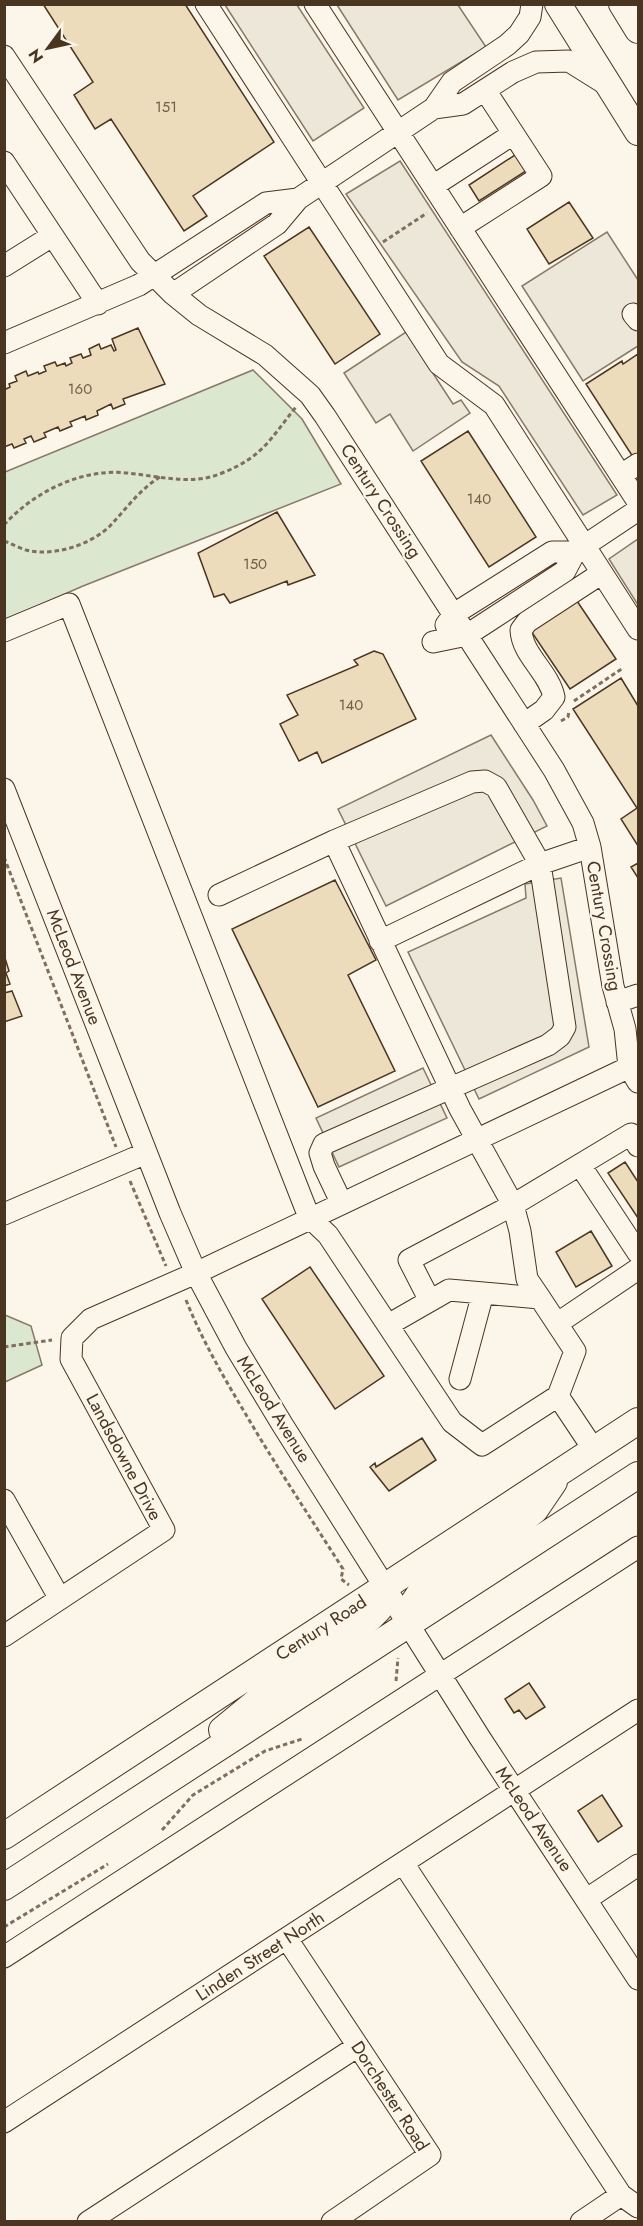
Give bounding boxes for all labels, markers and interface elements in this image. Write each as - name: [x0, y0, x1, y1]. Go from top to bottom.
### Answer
- north arrow: [18, 18, 78, 78]
- text: N: [23, 44, 49, 67]
- house number: 151: [155, 96, 177, 118]
- house number: 160: [68, 378, 92, 400]
- street label: Century Crossing: [334, 439, 428, 563]
- house number: 140: [467, 488, 491, 510]
- house number: 150: [243, 553, 267, 575]
- house number: 140: [339, 694, 363, 716]
- street label: Century Crossing: [580, 859, 628, 993]
- street label: McLeod Avenue: [40, 905, 108, 1029]
- street label: McLeod Avenue: [231, 1350, 317, 1468]
- street label: Landsdowne Drive: [80, 1389, 168, 1525]
- street label: Century Road: [270, 1589, 372, 1667]
- street label: McLeod Avenue: [489, 1761, 579, 1877]
- street label: Linden Street North: [191, 1905, 329, 2007]
- street label: Dorchester Road: [345, 2036, 435, 2156]

